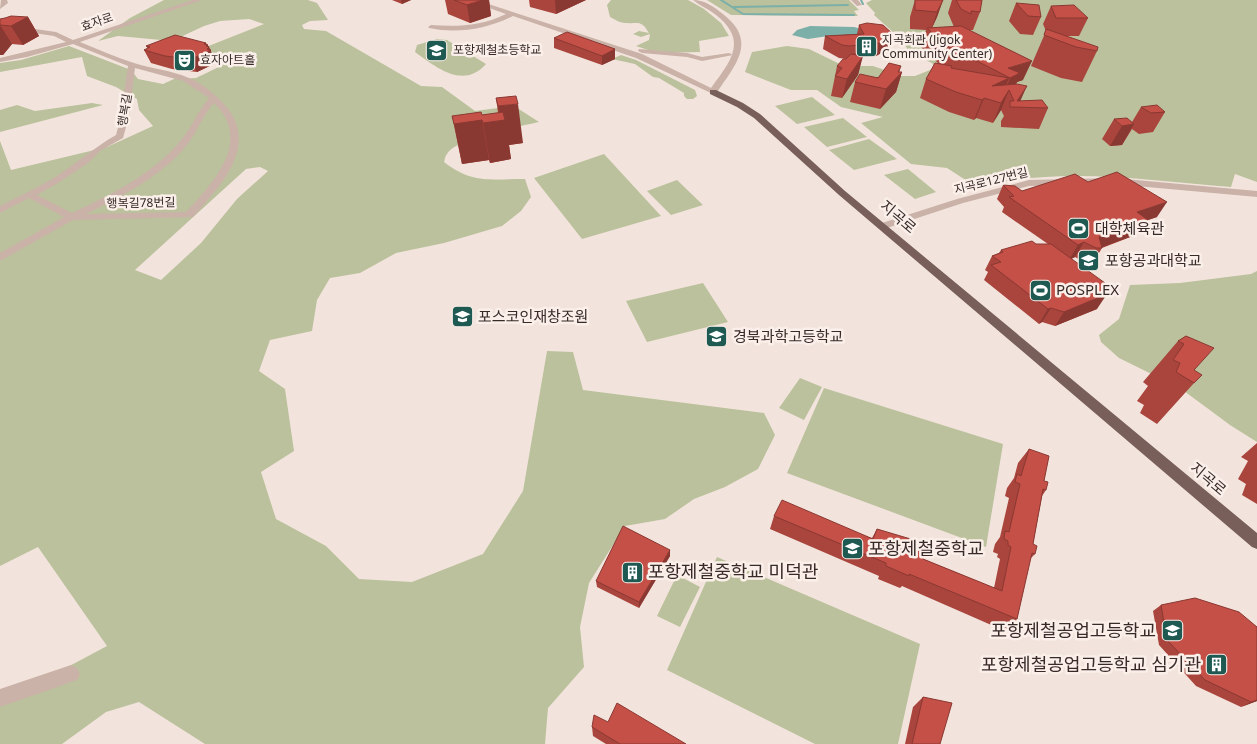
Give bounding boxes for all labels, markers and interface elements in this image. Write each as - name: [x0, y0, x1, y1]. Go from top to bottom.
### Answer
- street label: 효자로: [78, 8, 115, 35]
- place label: 지곡회관 (Jigok Community Center): [882, 31, 993, 62]
- building icon: 지곡회관 (Jigok Community Center): [854, 35, 878, 59]
- school or university icon: 포항제철초등학교: [425, 38, 449, 62]
- place label: 포항제철초등학교: [453, 41, 541, 58]
- theatre icon: 효자아트홀: [172, 48, 196, 72]
- place label: 효자아트홀: [200, 51, 255, 68]
- street label: 행복길: [114, 92, 135, 128]
- street label: 지곡로127번길: [952, 163, 1030, 198]
- street label: 행복길78번길: [106, 193, 176, 212]
- street label: 지곡로: [876, 195, 921, 237]
- sports icon: 대학체육관: [1067, 217, 1091, 241]
- place label: 대학체육관: [1095, 218, 1164, 238]
- school or university icon: 포항공과대학교: [1077, 249, 1101, 273]
- place label: 포항공과대학교: [1105, 250, 1202, 270]
- sports icon: POSPLEX: [1028, 278, 1052, 302]
- place label: POSPLEX: [1056, 279, 1119, 299]
- school or university icon: 포스코인재창조원: [450, 305, 474, 329]
- place label: 포스코인재창조원: [478, 306, 588, 326]
- school or university icon: 경북과학고등학교: [705, 325, 729, 349]
- place label: 경북과학고등학교: [733, 326, 843, 346]
- street label: 지곡로: [1186, 457, 1231, 499]
- place label: 포항제철중학교: [868, 536, 984, 560]
- school or university icon: 포항제철중학교: [840, 537, 864, 561]
- place label: 포항제철중학교 미덕관: [648, 559, 819, 583]
- building icon: 포항제철중학교 미덕관: [620, 560, 644, 584]
- place label: 포항제철공업고등학교: [990, 618, 1156, 642]
- school or university icon: 포항제철공업고등학교: [1160, 619, 1184, 643]
- place label: 포항제철공업고등학교 심기관: [981, 652, 1201, 676]
- building icon: 포항제철공업고등학교 심기관: [1205, 653, 1229, 677]

